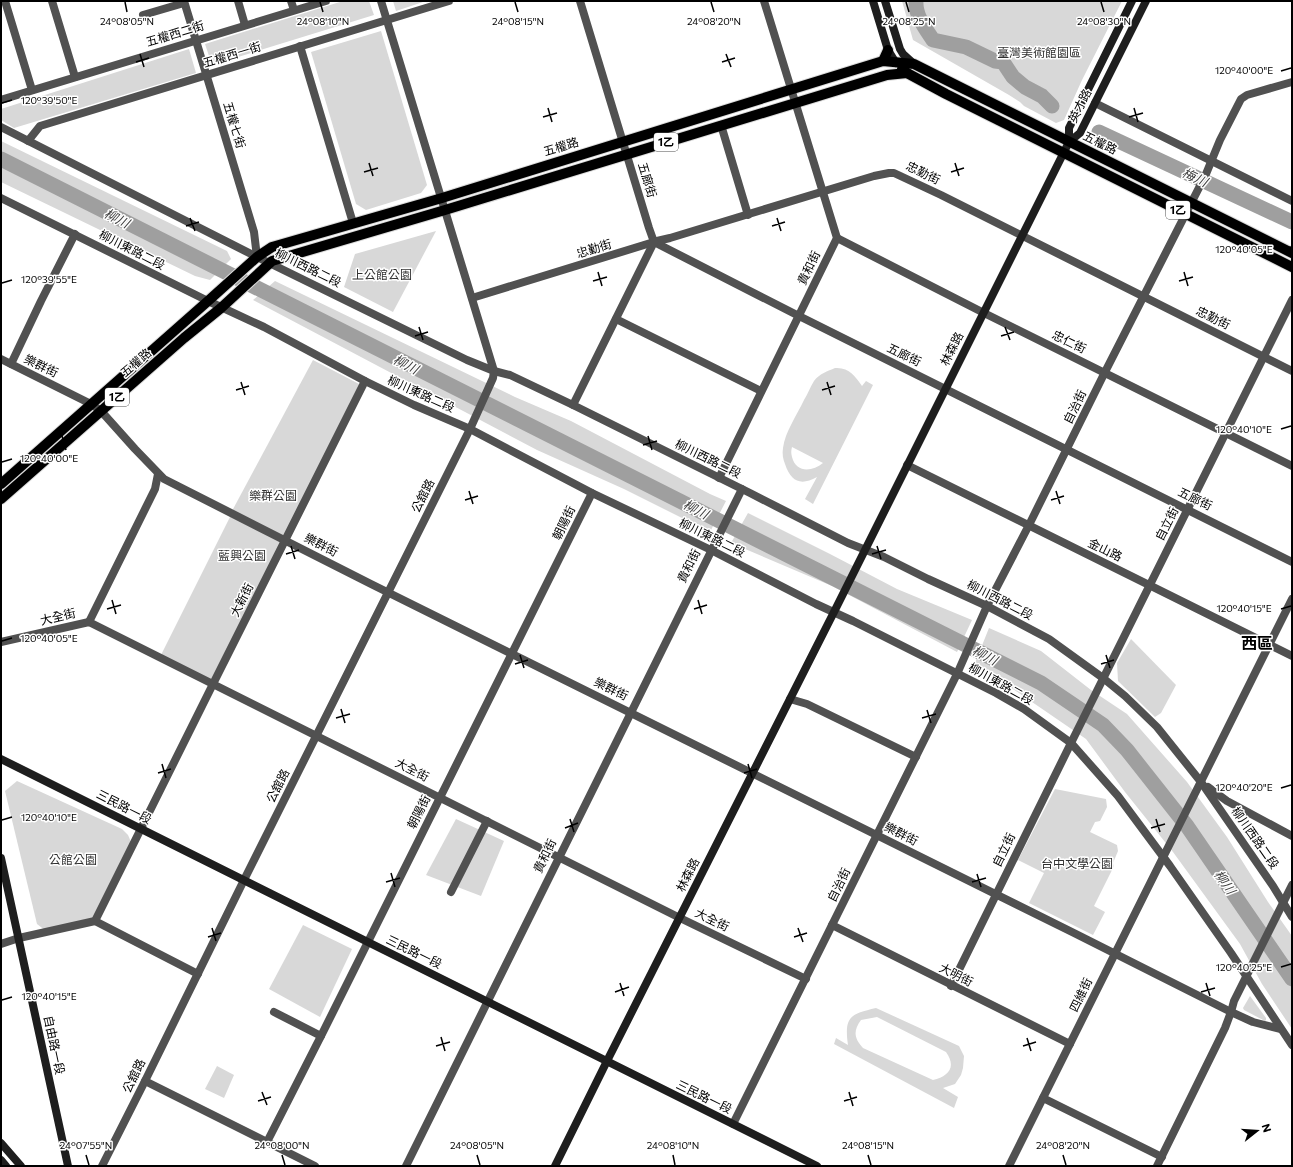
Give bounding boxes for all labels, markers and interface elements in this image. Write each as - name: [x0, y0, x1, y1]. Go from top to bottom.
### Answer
- text: 24°08'05"N: [100, 15, 154, 27]
- text: 24°08'10"N: [297, 15, 349, 27]
- text: 24°08'15"N: [492, 15, 544, 27]
- text: 24°08'20"N: [687, 15, 741, 27]
- text: 24°08'25"N: [882, 15, 936, 27]
- text: 24°08'30"N: [1077, 15, 1131, 27]
- street label: 五權西二街: [144, 18, 205, 49]
- street label: 五權西一街: [201, 39, 262, 70]
- park label: 臺灣美術館園區: [997, 45, 1081, 59]
- text: 120°40'00"E: [1215, 64, 1273, 76]
- street label: 英才路: [1065, 86, 1094, 125]
- text: 120°39'50"E: [21, 94, 77, 106]
- street label: 五權七街: [221, 100, 249, 150]
- street label: 五權路: [1081, 128, 1120, 156]
- road number: 1乙: [654, 133, 678, 151]
- street label: 五權路: [541, 134, 580, 158]
- street label: 忠勤街: [904, 158, 943, 186]
- street label: 五廊街: [636, 160, 660, 199]
- water label: 梅川: [1180, 164, 1212, 191]
- road number: 1乙: [1166, 201, 1190, 219]
- water label: 柳川: [102, 205, 134, 232]
- street label: 柳川東路二段: [97, 227, 168, 272]
- street label: 忠勤街: [574, 236, 613, 260]
- text: 120°40'05"E: [1215, 243, 1273, 255]
- street label: 柳川西路二段: [273, 245, 344, 289]
- street label: 貴和街: [794, 248, 822, 287]
- park label: 上公館公園: [352, 267, 412, 281]
- text: 120°39'55"E: [21, 273, 77, 285]
- street label: 忠勤街: [1194, 303, 1233, 331]
- street label: 忠仁街: [1050, 327, 1089, 355]
- street label: 林森路: [937, 329, 966, 368]
- street label: 五廊街: [885, 340, 924, 368]
- street label: 五權路: [117, 345, 154, 379]
- street label: 樂群街: [22, 351, 61, 379]
- water label: 柳川: [391, 351, 423, 378]
- street label: 柳川東路二段: [386, 372, 457, 414]
- street label: 自治街: [1060, 387, 1088, 426]
- road number: 1乙: [105, 388, 129, 406]
- text: 120°40'10"E: [1216, 423, 1272, 435]
- street label: 柳川西路二段: [673, 436, 744, 480]
- text: 120°40'00"E: [20, 452, 78, 464]
- street label: 公舘路: [408, 476, 437, 515]
- street label: 五廊街: [1176, 484, 1215, 512]
- park label: 樂群公園: [249, 488, 297, 502]
- water label: 柳川: [681, 496, 713, 523]
- street label: 朝陽街: [549, 503, 577, 542]
- street label: 自立街: [1152, 504, 1181, 543]
- street label: 柳川東路二段: [677, 515, 748, 559]
- street label: 樂群街: [302, 530, 341, 559]
- street label: 金山路: [1086, 535, 1125, 563]
- street label: 貴和街: [674, 546, 703, 585]
- park label: 藍興公園: [218, 548, 266, 562]
- street label: 柳川西路二段: [965, 577, 1036, 622]
- street label: 大新街: [227, 580, 256, 619]
- text: 120°40'15"E: [1216, 602, 1272, 614]
- street label: 大全街: [39, 605, 77, 627]
- text: 120°40'05"E: [20, 632, 78, 644]
- district label: 西區: [1241, 633, 1273, 652]
- water label: 柳川: [970, 642, 1002, 669]
- street label: 柳川東路二段: [967, 660, 1036, 707]
- street label: 樂群街: [592, 674, 631, 702]
- street label: 大全街: [393, 755, 432, 784]
- street label: 公舘路: [263, 766, 292, 805]
- text: 120°40'20"E: [1215, 781, 1273, 793]
- street label: 三民路一段: [95, 786, 154, 826]
- street label: 朝陽街: [404, 792, 433, 831]
- street label: 柳川西路二段: [1229, 804, 1282, 871]
- text: 120°40'10"E: [21, 811, 77, 823]
- street label: 樂群街: [882, 819, 921, 848]
- street label: 自立街: [989, 830, 1017, 869]
- street label: 貴和街: [530, 836, 558, 875]
- park label: 公館公園: [49, 852, 97, 866]
- street label: 林森路: [673, 855, 702, 894]
- park label: 台中文學公園: [1041, 856, 1113, 870]
- street label: 自治街: [824, 865, 852, 904]
- water label: 柳川: [1211, 867, 1240, 899]
- street label: 大全街: [693, 905, 732, 933]
- street label: 三民路一段: [384, 932, 444, 971]
- street label: 大明街: [937, 960, 976, 989]
- text: 120°40'25"E: [1216, 961, 1272, 973]
- street label: 四維街: [1066, 975, 1094, 1014]
- text: 120°40'15"E: [21, 990, 77, 1002]
- street label: 自由路一段: [42, 1014, 68, 1076]
- street label: 公舘路: [119, 1056, 147, 1095]
- street label: 三民路一段: [674, 1077, 734, 1116]
- north arrow: [1237, 1111, 1277, 1151]
- text: N: [1260, 1122, 1274, 1134]
- text: 24°07'55"N: [60, 1139, 112, 1151]
- text: 24°08'00"N: [255, 1139, 309, 1151]
- text: 24°08'05"N: [450, 1139, 504, 1151]
- text: 24°08'10"N: [647, 1139, 699, 1151]
- text: 24°08'15"N: [842, 1139, 894, 1151]
- text: 24°08'20"N: [1036, 1139, 1090, 1151]

